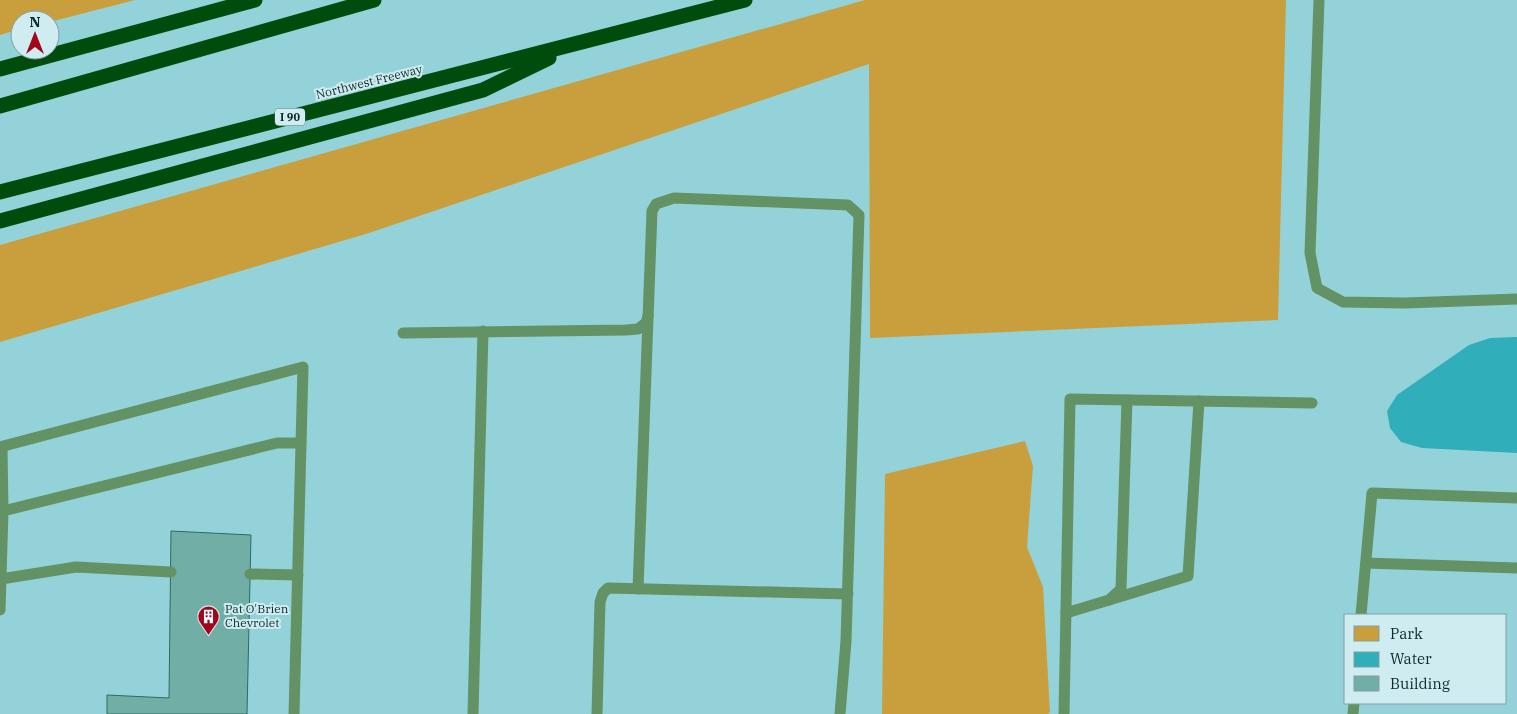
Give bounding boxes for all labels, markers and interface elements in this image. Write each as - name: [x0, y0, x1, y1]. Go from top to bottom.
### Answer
- north arrow: [10, 10, 60, 60]
- text: N: [29, 13, 41, 31]
- street label: Northwest Freeway: [314, 61, 424, 102]
- road number: I 90: [275, 108, 305, 125]
- place label: Pat O'Brien Chevrolet: [225, 601, 289, 630]
- building icon: Pat O'Brien Chevrolet: [197, 604, 221, 635]
- legend: [1344, 614, 1507, 704]
- text: Park: [1390, 624, 1423, 643]
- text: Water: [1390, 649, 1432, 668]
- text: Building: [1390, 674, 1450, 693]

